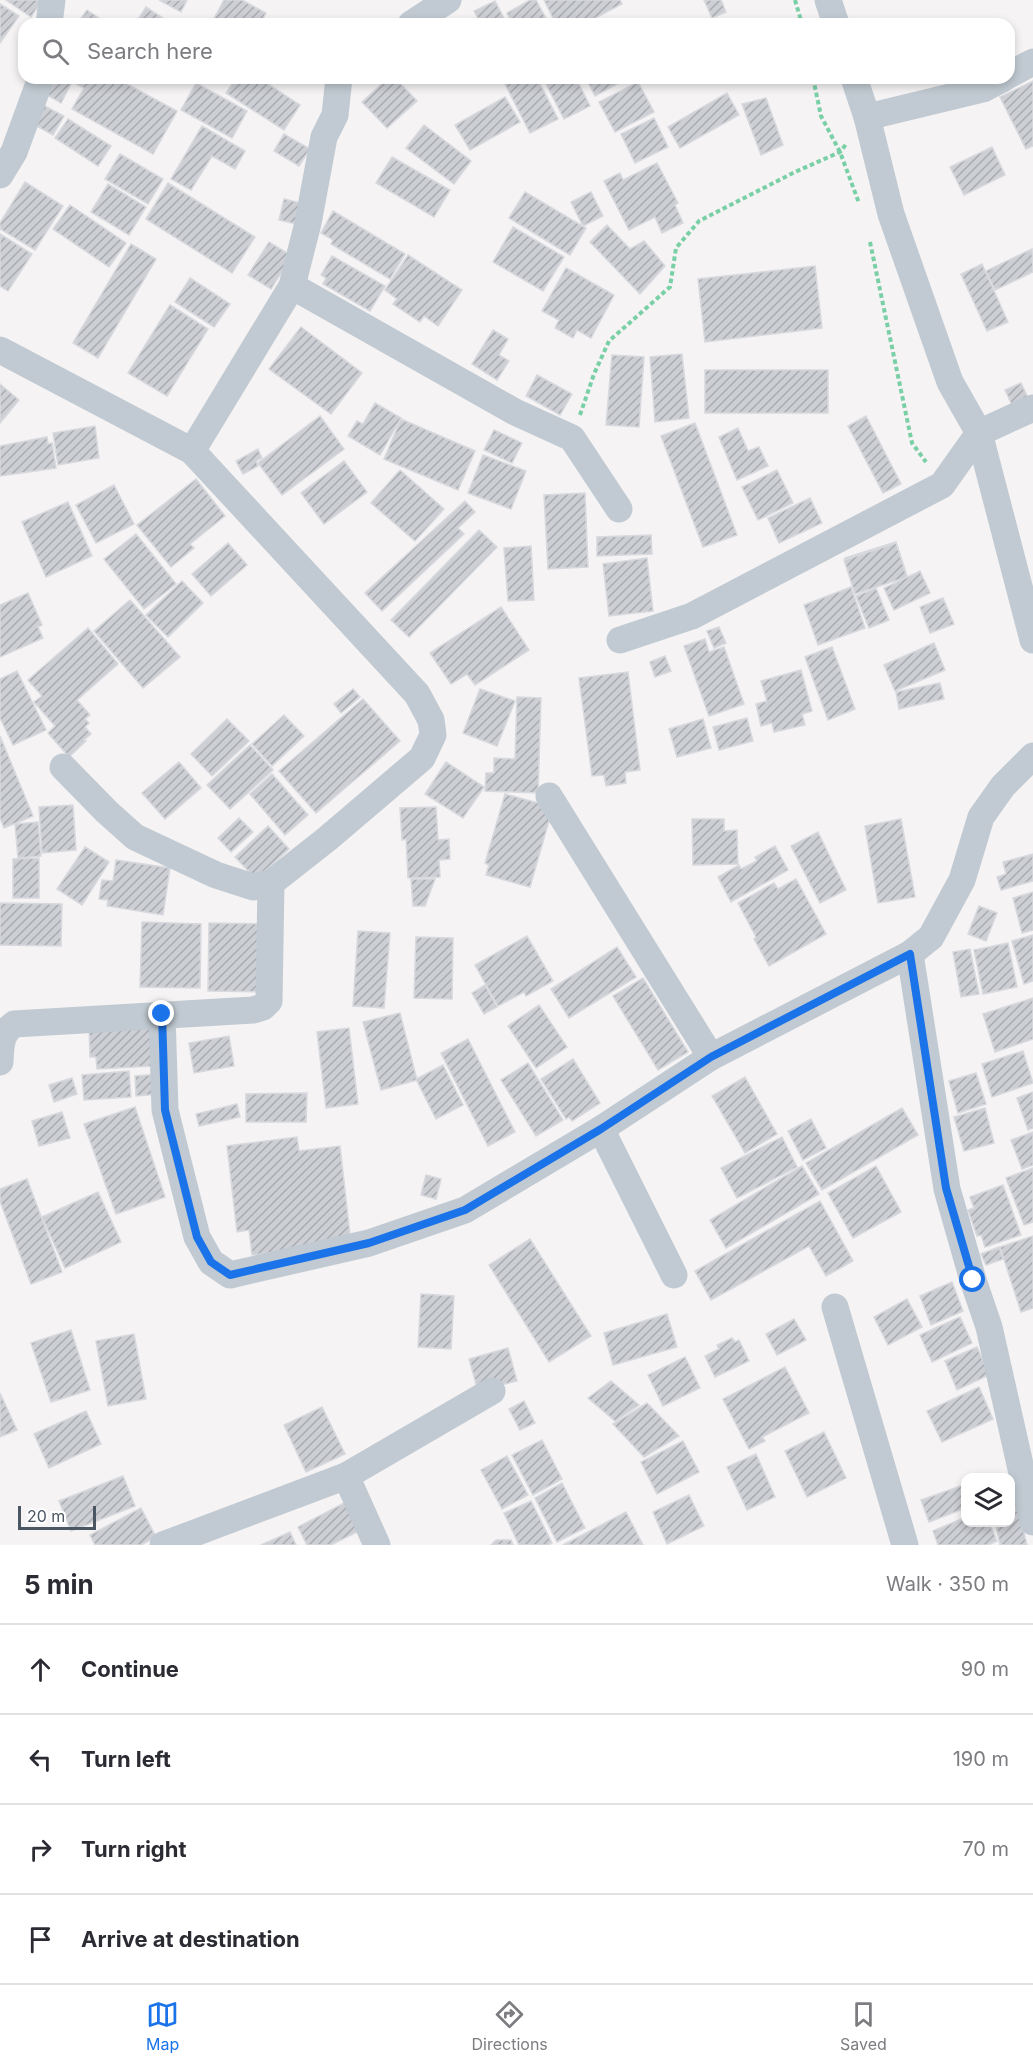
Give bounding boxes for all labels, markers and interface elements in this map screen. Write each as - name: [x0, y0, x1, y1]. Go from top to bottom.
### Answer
- search box: [18, 18, 1015, 84]
- icon: search: [39, 35, 72, 68]
- text: Search here: [87, 38, 213, 64]
- route end: [148, 1000, 174, 1026]
- route start: [959, 1266, 985, 1292]
- map controls: [961, 1473, 1015, 1527]
- button: layers: [961, 1473, 1015, 1527]
- scale bar: [18, 1503, 96, 1530]
- text: 20 m: [27, 1506, 65, 1526]
- text: 5 min: [24, 1569, 94, 1600]
- text: Walk · 350 m: [886, 1572, 1009, 1596]
- icon: ahead: [24, 1653, 57, 1686]
- text: Continue: [81, 1656, 179, 1682]
- text: 90 m: [961, 1657, 1009, 1681]
- icon: left: [24, 1743, 57, 1776]
- text: Turn left: [81, 1746, 171, 1772]
- text: 190 m: [953, 1747, 1009, 1771]
- icon: right: [24, 1833, 57, 1866]
- text: Turn right: [81, 1836, 187, 1862]
- text: 70 m: [962, 1837, 1009, 1861]
- icon: arrive: [24, 1923, 57, 1956]
- text: Arrive at destination: [81, 1926, 300, 1952]
- tab: Map: [146, 1998, 179, 2054]
- tab: Directions: [472, 1998, 548, 2054]
- tab: Saved: [840, 1998, 887, 2054]

